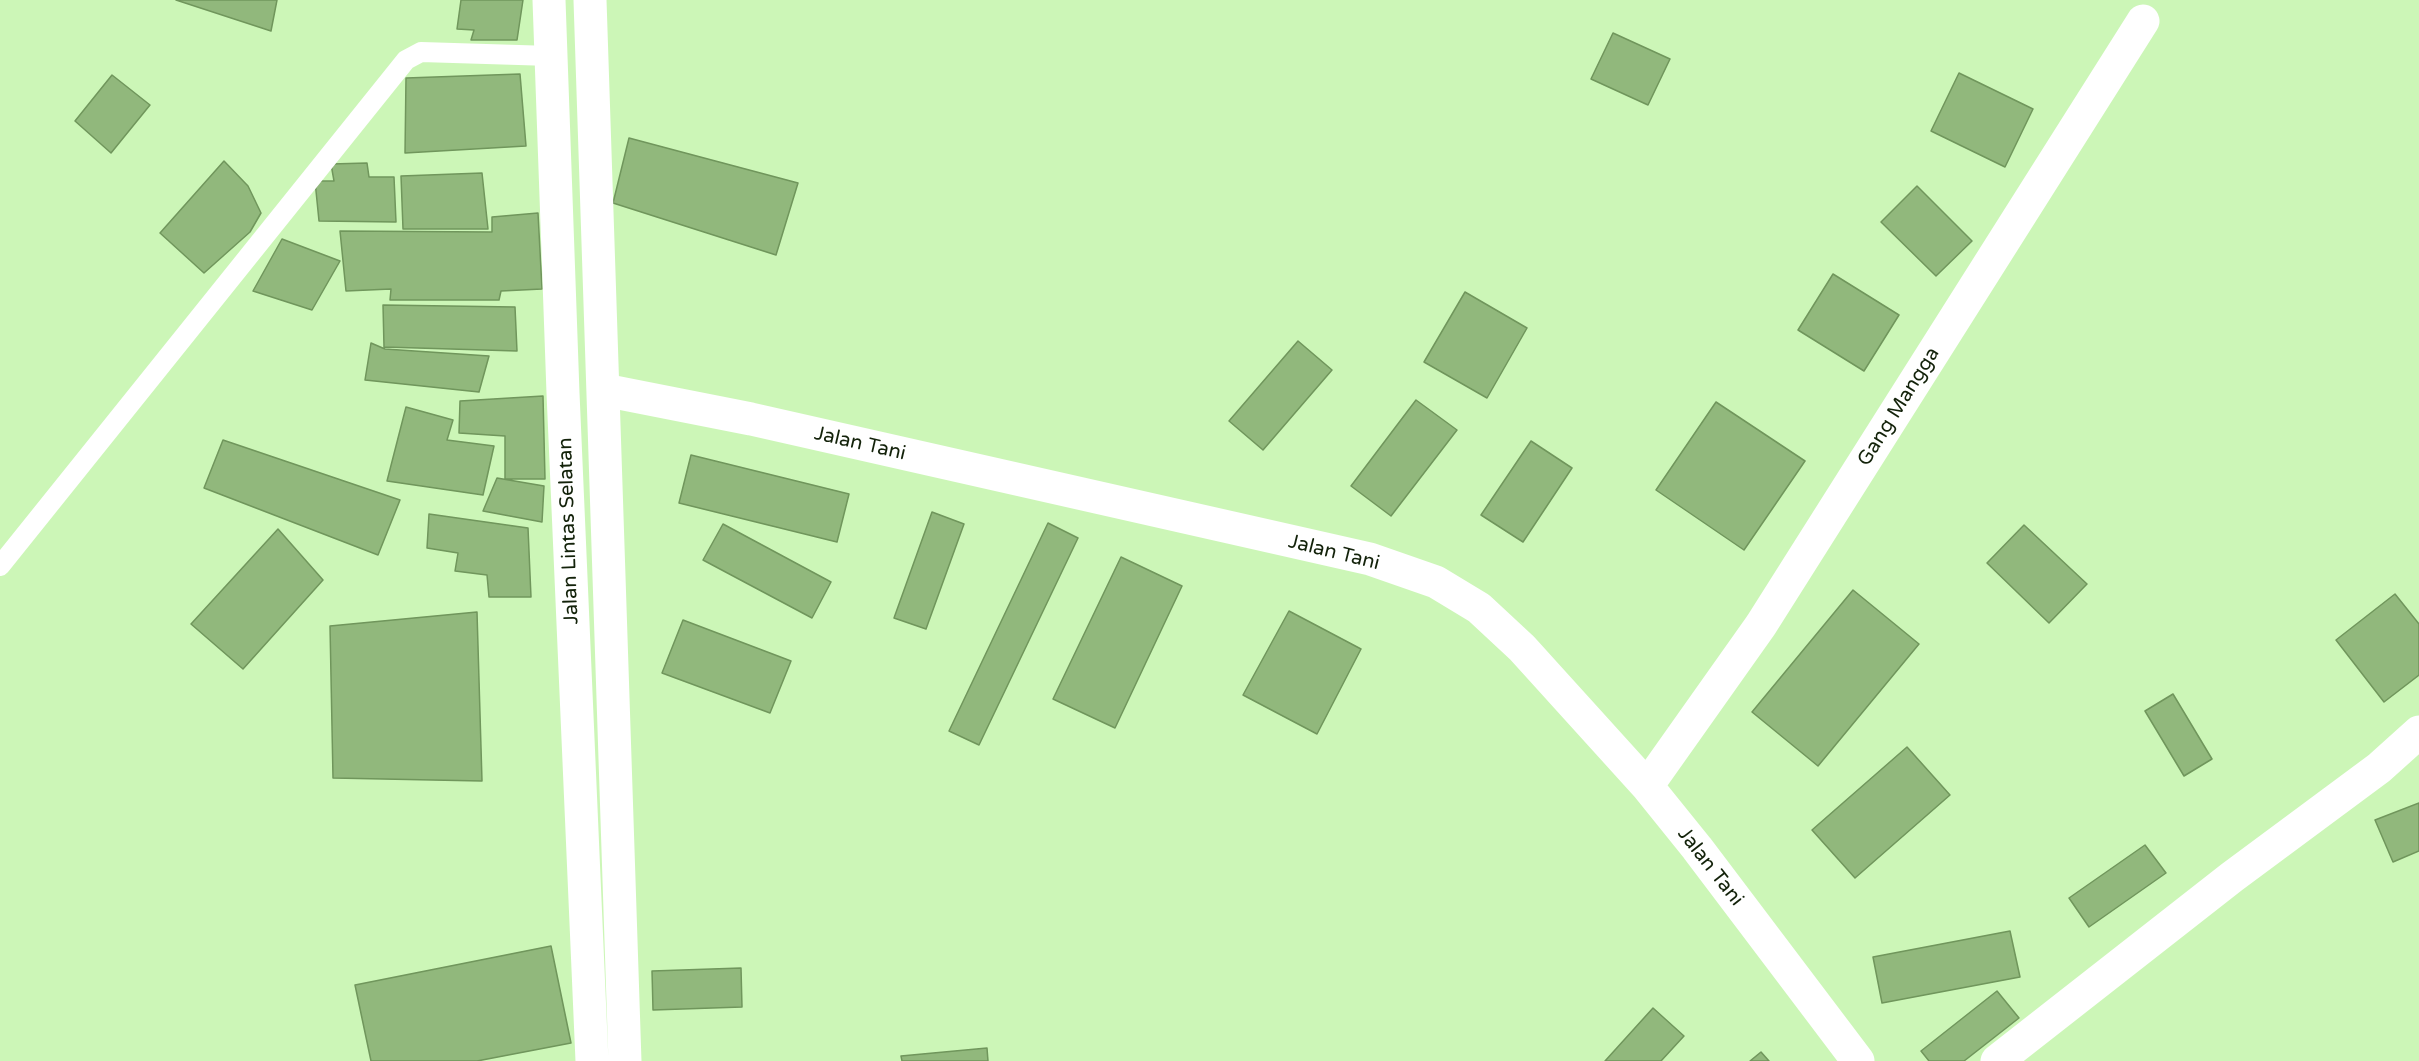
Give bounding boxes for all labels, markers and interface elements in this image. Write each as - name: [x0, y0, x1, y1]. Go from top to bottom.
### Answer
- street label: Gang Mangga: [1853, 343, 1945, 471]
- street label: Jalan Tani: [812, 422, 908, 466]
- street label: Jalan Lintas Selatan: [554, 437, 584, 625]
- street label: Jalan Tani: [1286, 530, 1382, 576]
- street label: Jalan Tani: [1672, 823, 1748, 911]

